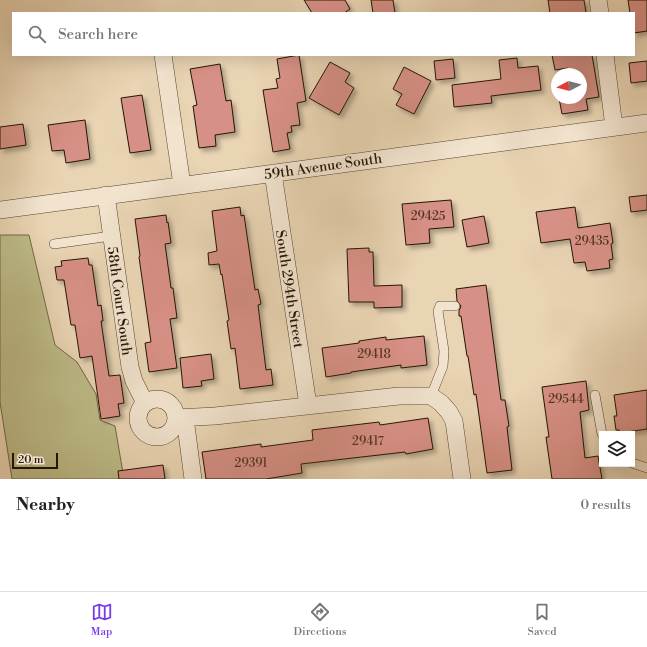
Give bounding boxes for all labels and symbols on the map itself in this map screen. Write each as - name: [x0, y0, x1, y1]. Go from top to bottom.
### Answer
- north arrow: [551, 68, 587, 104]
- street label: 59th Avenue South: [263, 150, 384, 184]
- house number: 29425: [411, 209, 446, 224]
- street label: South 294th Street: [271, 229, 307, 350]
- house number: 29435: [575, 234, 610, 249]
- street label: 58th Court South: [102, 246, 136, 357]
- house number: 29418: [357, 347, 391, 362]
- house number: 29544: [548, 392, 584, 407]
- house number: 29417: [352, 434, 384, 449]
- scale bar: [12, 451, 58, 470]
- house number: 29391: [235, 456, 268, 471]

